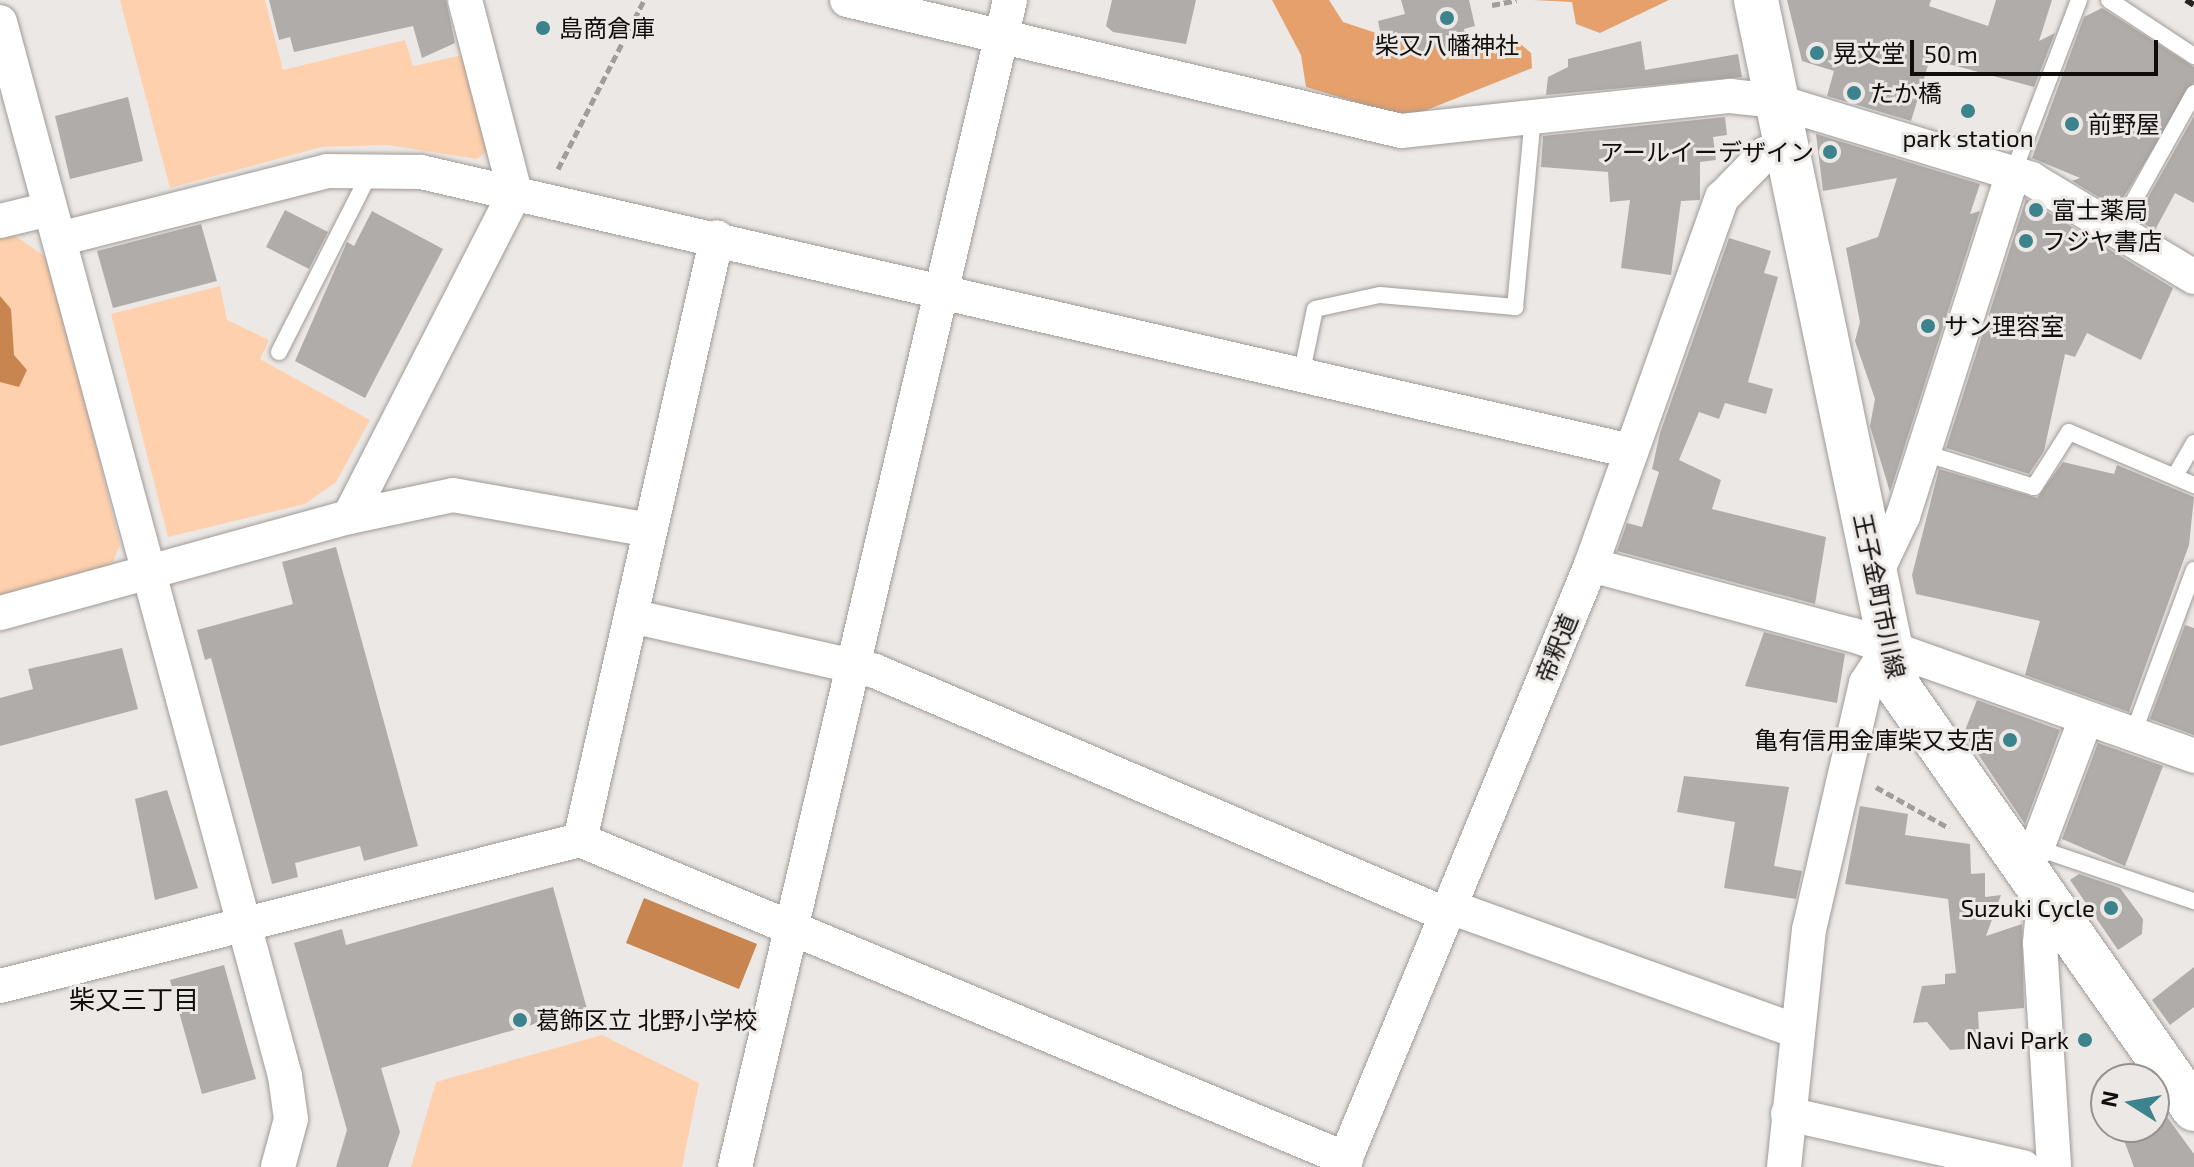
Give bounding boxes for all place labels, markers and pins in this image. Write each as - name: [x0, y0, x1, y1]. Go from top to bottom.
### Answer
- marker: 柴又八幡神社: [1438, 9, 1456, 27]
- place label: 島商倉庫: [559, 14, 655, 42]
- marker: 島商倉庫: [534, 19, 552, 37]
- place label: 柴又八幡神社: [1375, 31, 1519, 59]
- place label: 晃文堂: [1833, 39, 1905, 67]
- marker: 晃文堂: [1808, 44, 1826, 62]
- place label: たか橋: [1870, 79, 1942, 107]
- marker: たか橋: [1845, 84, 1863, 102]
- marker: park station: [1959, 102, 1977, 120]
- place label: 前野屋: [2088, 110, 2160, 138]
- marker: 前野屋: [2063, 115, 2081, 133]
- place label: park station: [1902, 124, 2034, 152]
- place label: アールイーデザイン: [1599, 138, 1814, 166]
- marker: アールイーデザイン: [1821, 143, 1839, 161]
- place label: 富士薬局: [2052, 196, 2148, 224]
- marker: 富士薬局: [2027, 201, 2045, 219]
- place label: フジヤ書店: [2042, 227, 2162, 255]
- marker: フジヤ書店: [2017, 232, 2035, 250]
- place label: サン理容室: [1944, 312, 2064, 340]
- marker: サン理容室: [1919, 317, 1937, 335]
- place label: 亀有信用金庫柴又支店: [1754, 726, 1994, 754]
- marker: 亀有信用金庫柴又支店: [2001, 731, 2019, 749]
- place label: Suzuki Cycle: [1961, 894, 2095, 922]
- marker: Suzuki Cycle: [2102, 899, 2120, 917]
- place label: 葛飾区立 北野小学校: [536, 1006, 757, 1034]
- marker: 葛飾区立 北野小学校: [511, 1011, 529, 1029]
- place label: Navi Park: [1966, 1026, 2069, 1054]
- marker: Navi Park: [2076, 1031, 2094, 1049]

